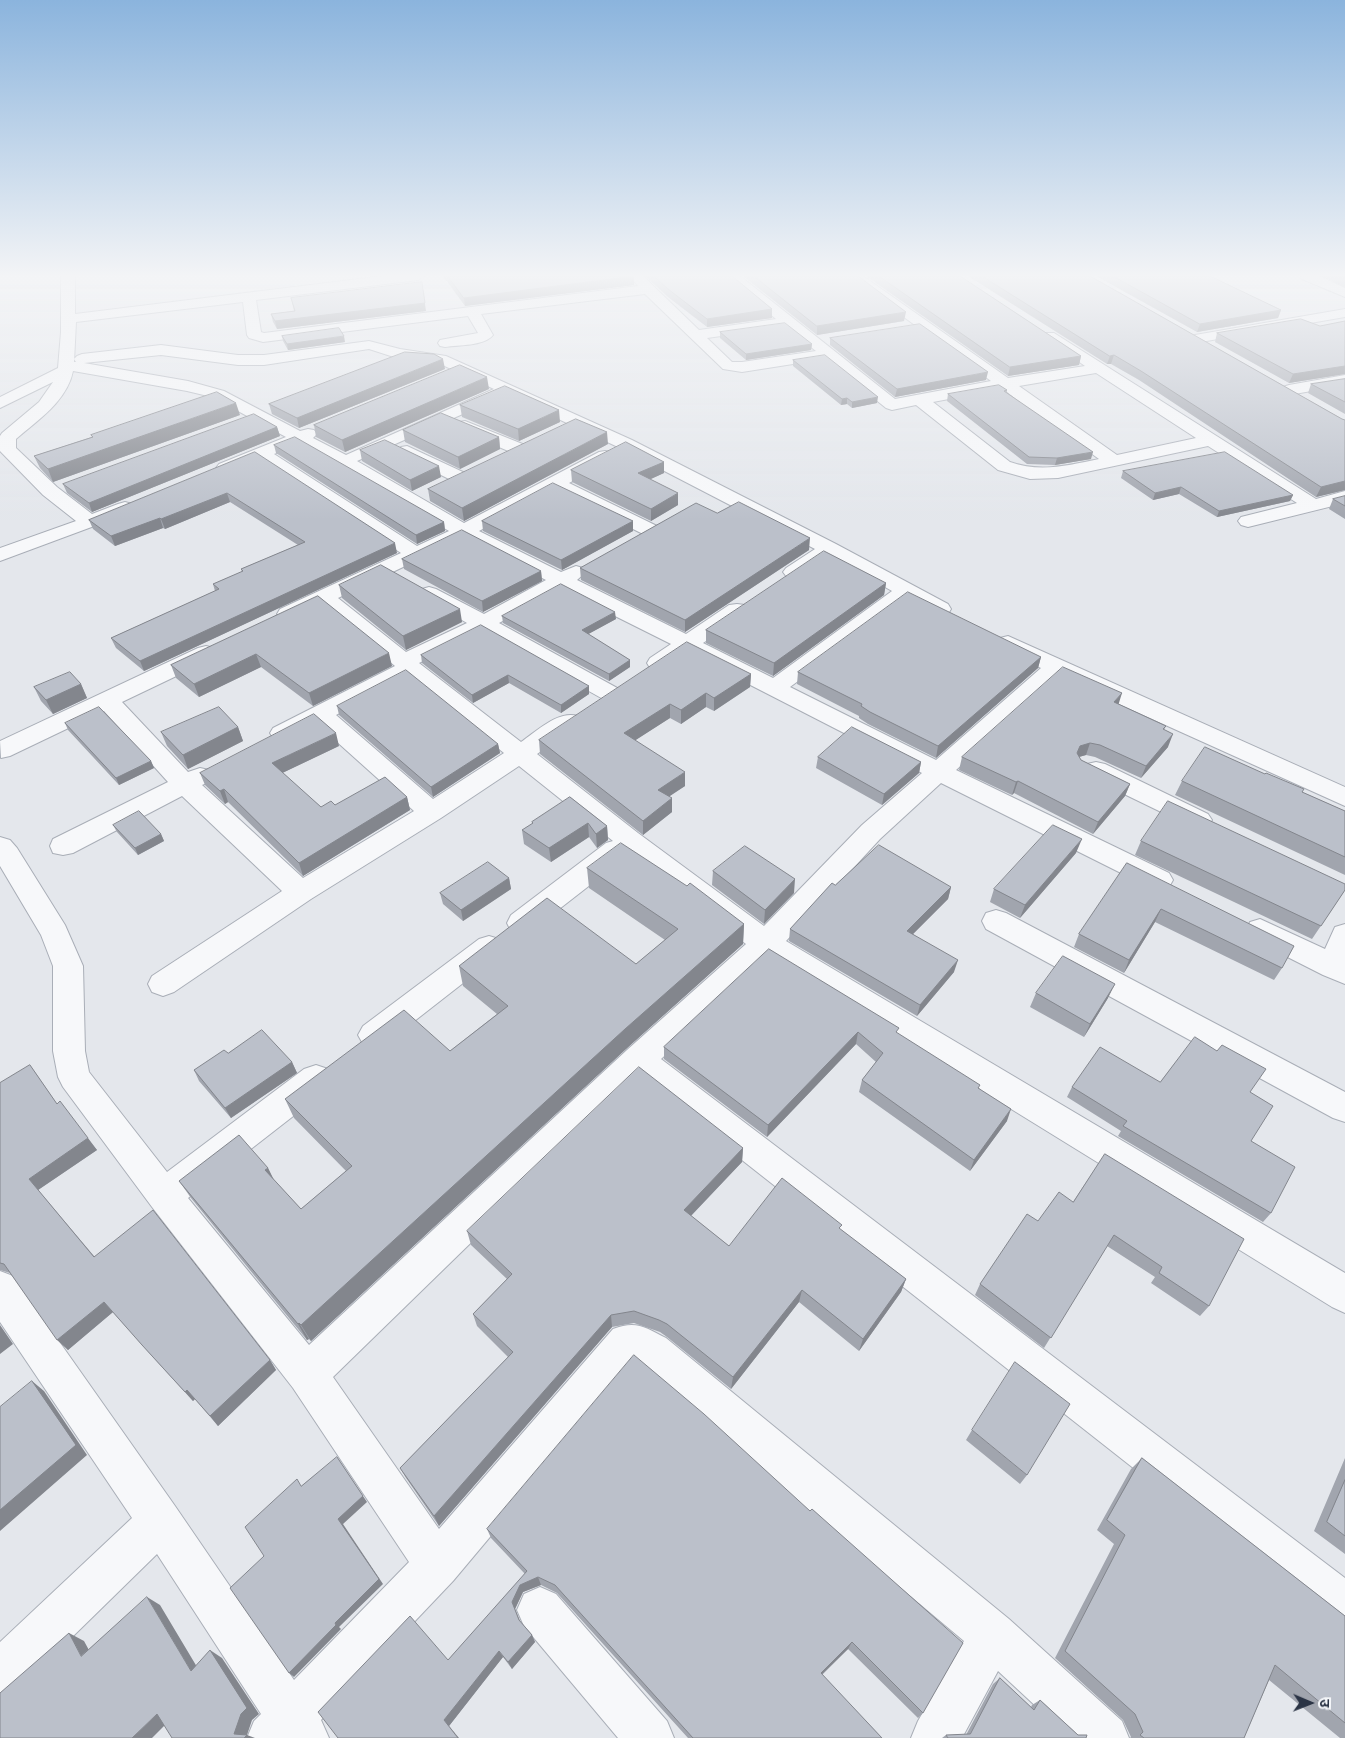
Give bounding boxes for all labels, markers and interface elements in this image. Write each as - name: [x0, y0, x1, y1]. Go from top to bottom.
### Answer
- north arrow: [1285, 1678, 1335, 1728]
- text: उ: [1316, 1699, 1335, 1708]

